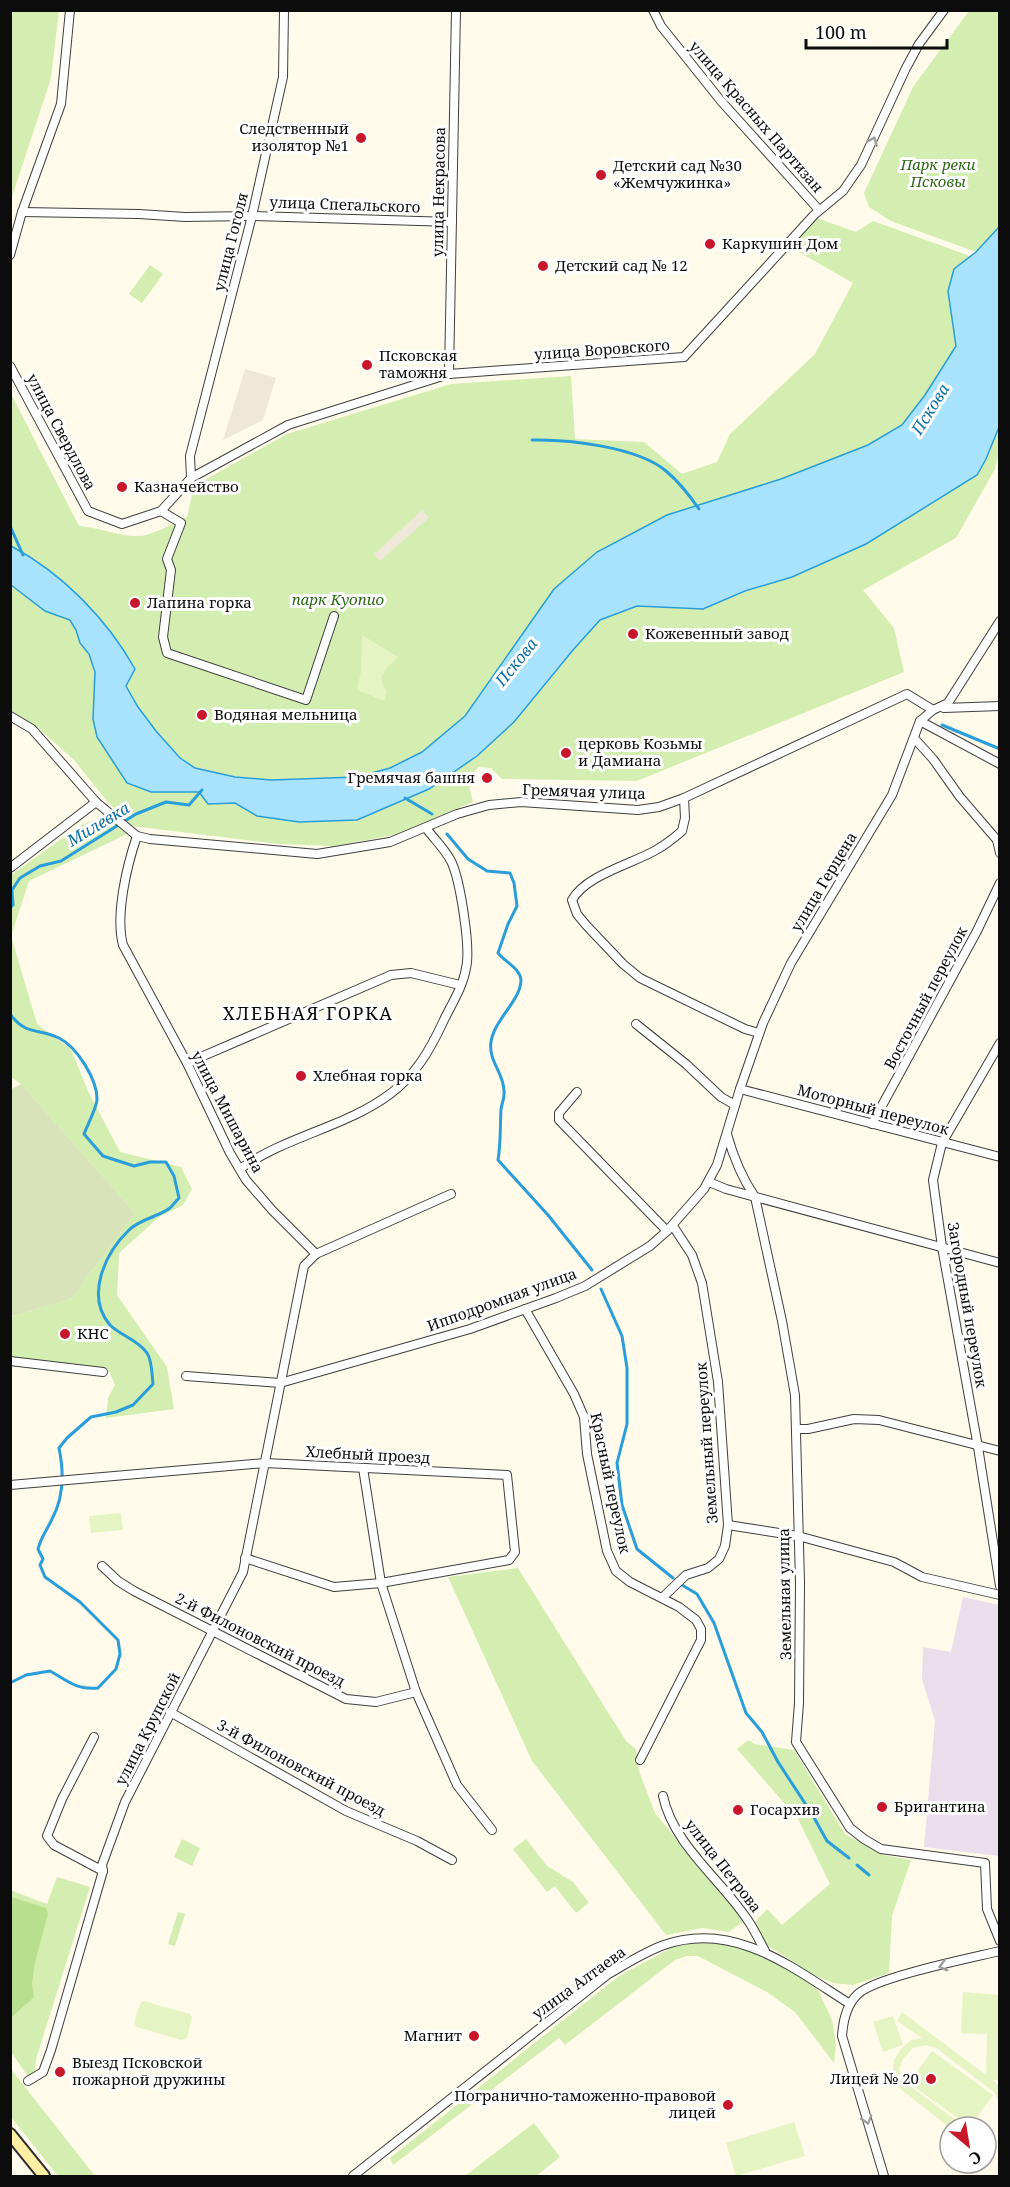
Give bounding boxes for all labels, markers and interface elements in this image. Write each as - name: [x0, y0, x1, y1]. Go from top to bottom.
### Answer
- scale bar: [806, 12, 947, 50]
- text: 100 m: [815, 20, 867, 44]
- street label: улица Красных Партизан: [685, 36, 828, 196]
- place label: Следственный изолятор №1: [239, 118, 349, 155]
- street label: улица Некрасова: [427, 127, 449, 257]
- marker: Следственный изолятор №1: [354, 131, 368, 145]
- one-way arrow: [865, 136, 877, 147]
- park label: Парк реки Псковы: [899, 154, 976, 191]
- place label: Детский сад №30 «Жемчужинка»: [613, 155, 742, 192]
- marker: Детский сад №30 «Жемчужинка»: [594, 168, 608, 182]
- street label: улица Гоголя: [208, 190, 252, 293]
- street label: улица Спегальского: [269, 191, 421, 217]
- place label: Каркушин Дом: [722, 233, 838, 253]
- marker: Каркушин Дом: [703, 237, 717, 251]
- place label: Детский сад № 12: [555, 255, 688, 275]
- marker: Детский сад № 12: [536, 259, 550, 273]
- street label: улица Воровского: [533, 334, 670, 364]
- place label: Псковская таможня: [379, 345, 457, 382]
- marker: Псковская таможня: [360, 358, 374, 372]
- street label: улица Свердлова: [23, 370, 101, 493]
- water label: Пскова: [905, 379, 954, 439]
- place label: Казначейство: [134, 476, 239, 496]
- marker: Казначейство: [115, 480, 129, 494]
- park label: парк Куопио: [292, 589, 385, 609]
- place label: Лапина горка: [147, 592, 252, 612]
- marker: Лапина горка: [128, 596, 142, 610]
- place label: Кожевенный завод: [645, 623, 789, 643]
- marker: Кожевенный завод: [626, 627, 640, 641]
- water label: Пскова: [489, 633, 542, 692]
- place label: Водяная мельница: [214, 704, 358, 724]
- marker: Водяная мельница: [195, 708, 209, 722]
- place label: церковь Козьмы и Дамиана: [578, 733, 702, 770]
- marker: церковь Козьмы и Дамиана: [559, 746, 573, 760]
- place label: Гремячая башня: [348, 767, 475, 787]
- marker: Гремячая башня: [480, 771, 494, 785]
- street label: Гремячая улица: [522, 779, 646, 803]
- water label: Милевка: [62, 797, 133, 852]
- street label: улица Герцена: [786, 828, 861, 935]
- street label: Восточный переулок: [879, 922, 971, 1072]
- district label: ХЛЕБНАЯ ГОРКА: [223, 1001, 393, 1025]
- street label: улица Мишарина: [187, 1047, 269, 1176]
- place label: Хлебная горка: [313, 1065, 423, 1085]
- marker: Хлебная горка: [294, 1069, 308, 1083]
- street label: Моторный переулок: [795, 1079, 951, 1139]
- street label: Загородный переулок: [944, 1220, 992, 1389]
- street label: Ипподромная улица: [424, 1263, 579, 1335]
- place label: КНС: [77, 1323, 109, 1343]
- marker: КНС: [58, 1327, 72, 1341]
- street label: Земельный переулок: [690, 1362, 722, 1524]
- street label: Красный переулок: [586, 1411, 636, 1555]
- street label: Хлебный проезд: [305, 1441, 431, 1467]
- street label: Земельная улица: [773, 1528, 795, 1660]
- street label: 2-й Филоновский проезд: [172, 1588, 349, 1691]
- street label: улица Крупской: [110, 1669, 184, 1788]
- street label: 3-й Филоновский проезд: [214, 1714, 389, 1820]
- place label: Бригантина: [894, 1796, 986, 1816]
- place label: Госархив: [750, 1799, 820, 1819]
- marker: Бригантина: [875, 1800, 889, 1814]
- marker: Госархив: [731, 1803, 745, 1817]
- street label: улица Петрова: [681, 1815, 766, 1916]
- street label: улица Алтаева: [527, 1941, 629, 2023]
- one-way arrow: [938, 1958, 948, 1971]
- place label: Магнит: [404, 2025, 462, 2045]
- marker: Магнит: [467, 2029, 481, 2043]
- place label: Выезд Псковской пожарной дружины: [72, 2052, 225, 2089]
- marker: Выезд Псковской пожарной дружины: [53, 2065, 67, 2079]
- place label: Лицей № 20: [830, 2068, 919, 2088]
- marker: Лицей № 20: [924, 2072, 938, 2086]
- place label: Погранично-таможенно-правовой лицей: [454, 2085, 716, 2122]
- marker: Погранично-таможенно-правовой лицей: [721, 2098, 735, 2112]
- one-way arrow: [860, 2114, 872, 2125]
- north arrow: [938, 2115, 998, 2175]
- text: С: [965, 2146, 986, 2170]

